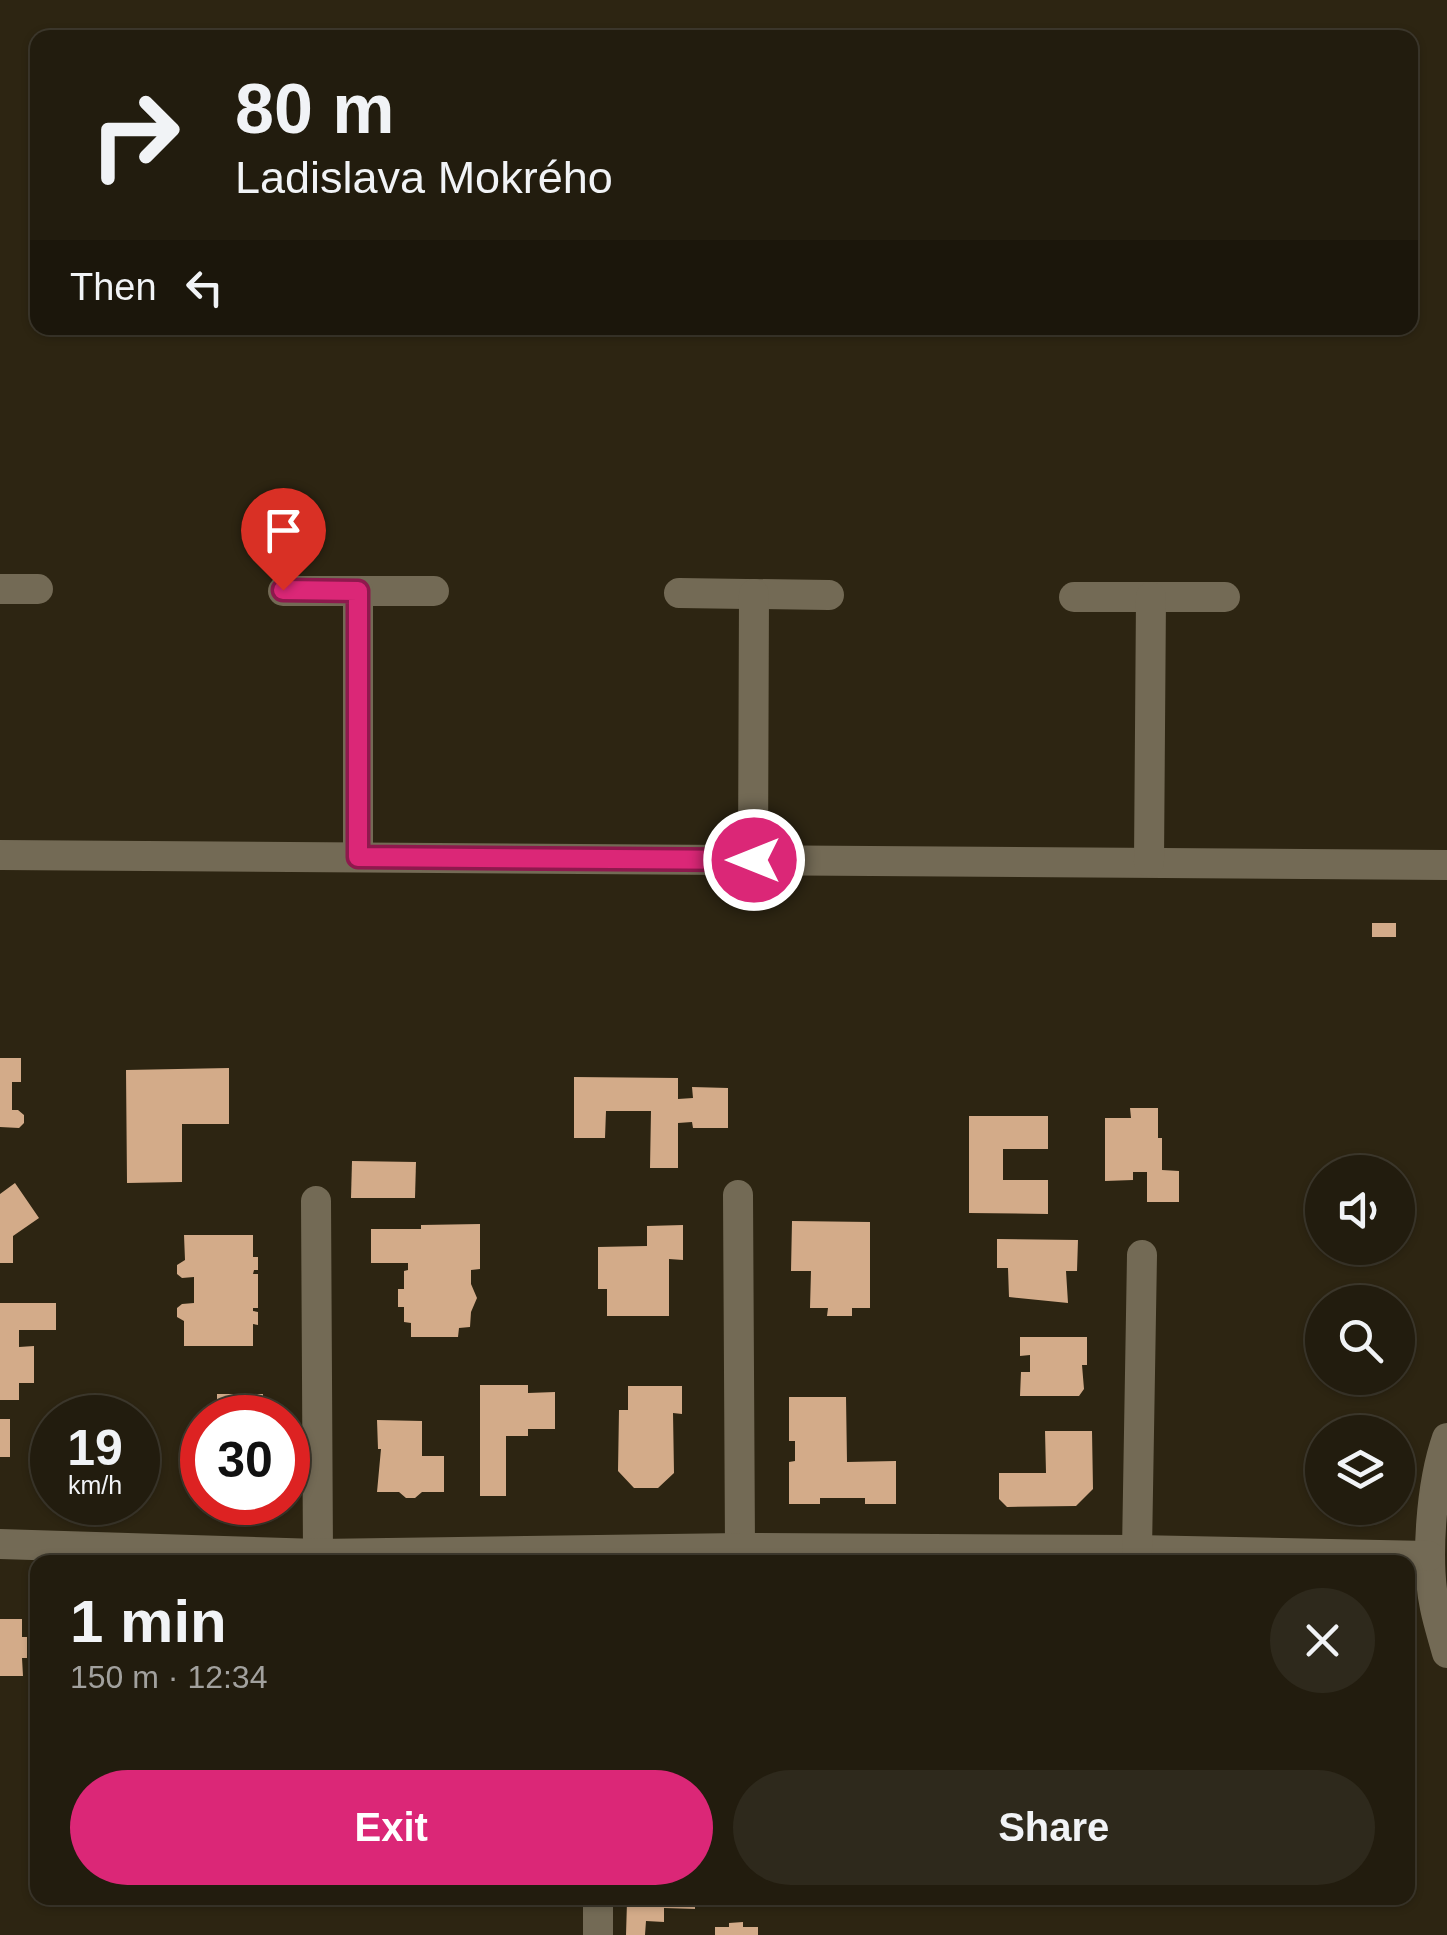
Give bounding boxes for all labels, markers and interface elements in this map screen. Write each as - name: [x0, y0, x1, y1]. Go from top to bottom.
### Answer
- icon: right: [70, 70, 200, 200]
- text: 80 m: [235, 70, 395, 148]
- text: Ladislava Mokrého: [235, 152, 613, 203]
- icon: left: [177, 260, 232, 315]
- text: Then: [70, 266, 157, 308]
- pin: [241, 488, 326, 591]
- icon: arrive: [256, 503, 311, 558]
- position arrow: [702, 808, 806, 912]
- map controls: [1305, 1155, 1415, 1525]
- button: sound: [1305, 1155, 1415, 1265]
- button: search: [1305, 1285, 1415, 1395]
- speed limit sign: 30: [180, 1395, 310, 1525]
- button: layers: [1305, 1415, 1415, 1525]
- text: 19: [67, 1420, 123, 1476]
- text: km/h: [68, 1471, 122, 1499]
- text: 1 min: [70, 1588, 227, 1655]
- button: close: [1270, 1588, 1375, 1693]
- text: 150 m · 12:34: [70, 1659, 267, 1695]
- button: Exit: [70, 1770, 713, 1885]
- button: Share: [733, 1770, 1375, 1885]

